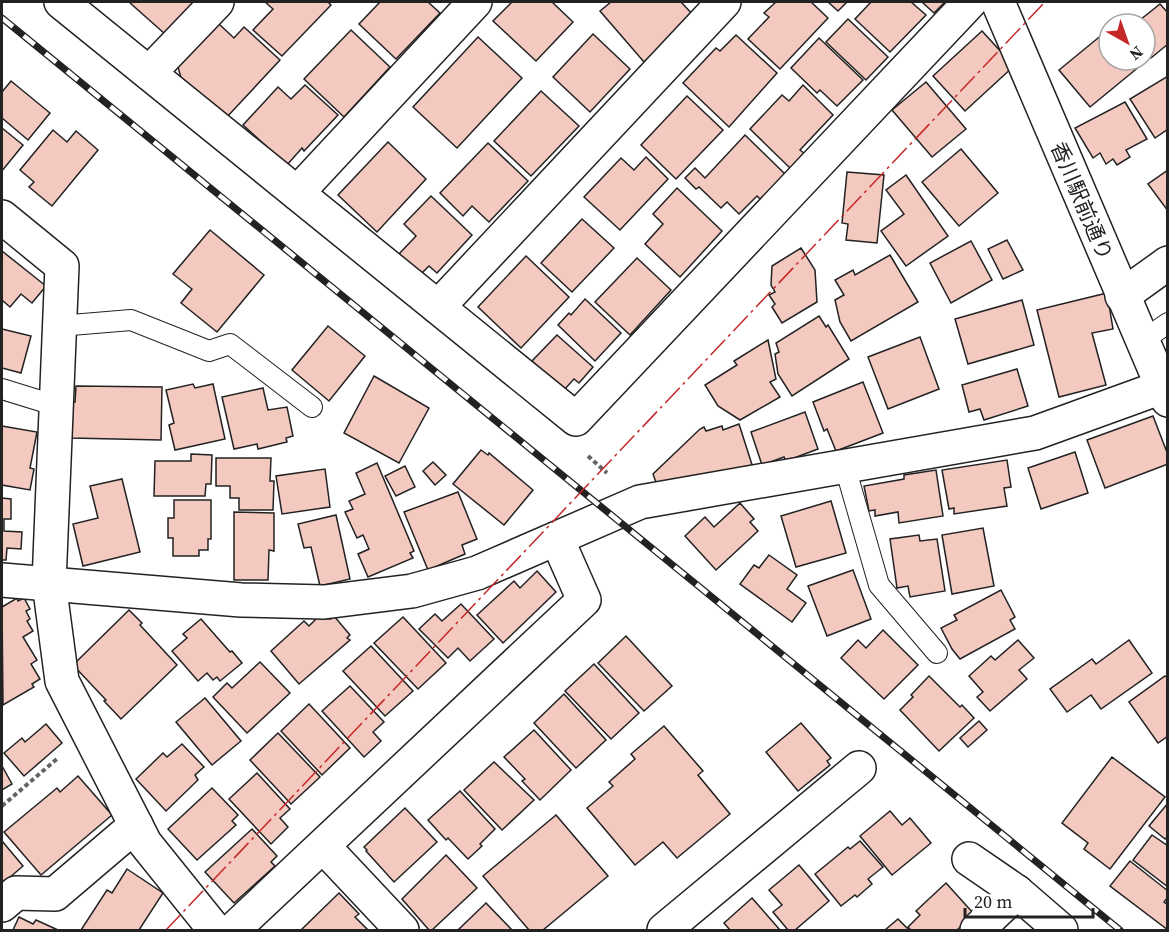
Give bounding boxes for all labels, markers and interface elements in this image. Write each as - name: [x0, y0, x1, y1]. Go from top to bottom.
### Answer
- north arrow: [1097, 12, 1157, 72]
- text: N: [1125, 41, 1148, 66]
- street label: 香川駅前通り: [1044, 137, 1120, 265]
- scale bar: [965, 881, 1092, 919]
- text: 20 m: [974, 889, 1012, 914]

